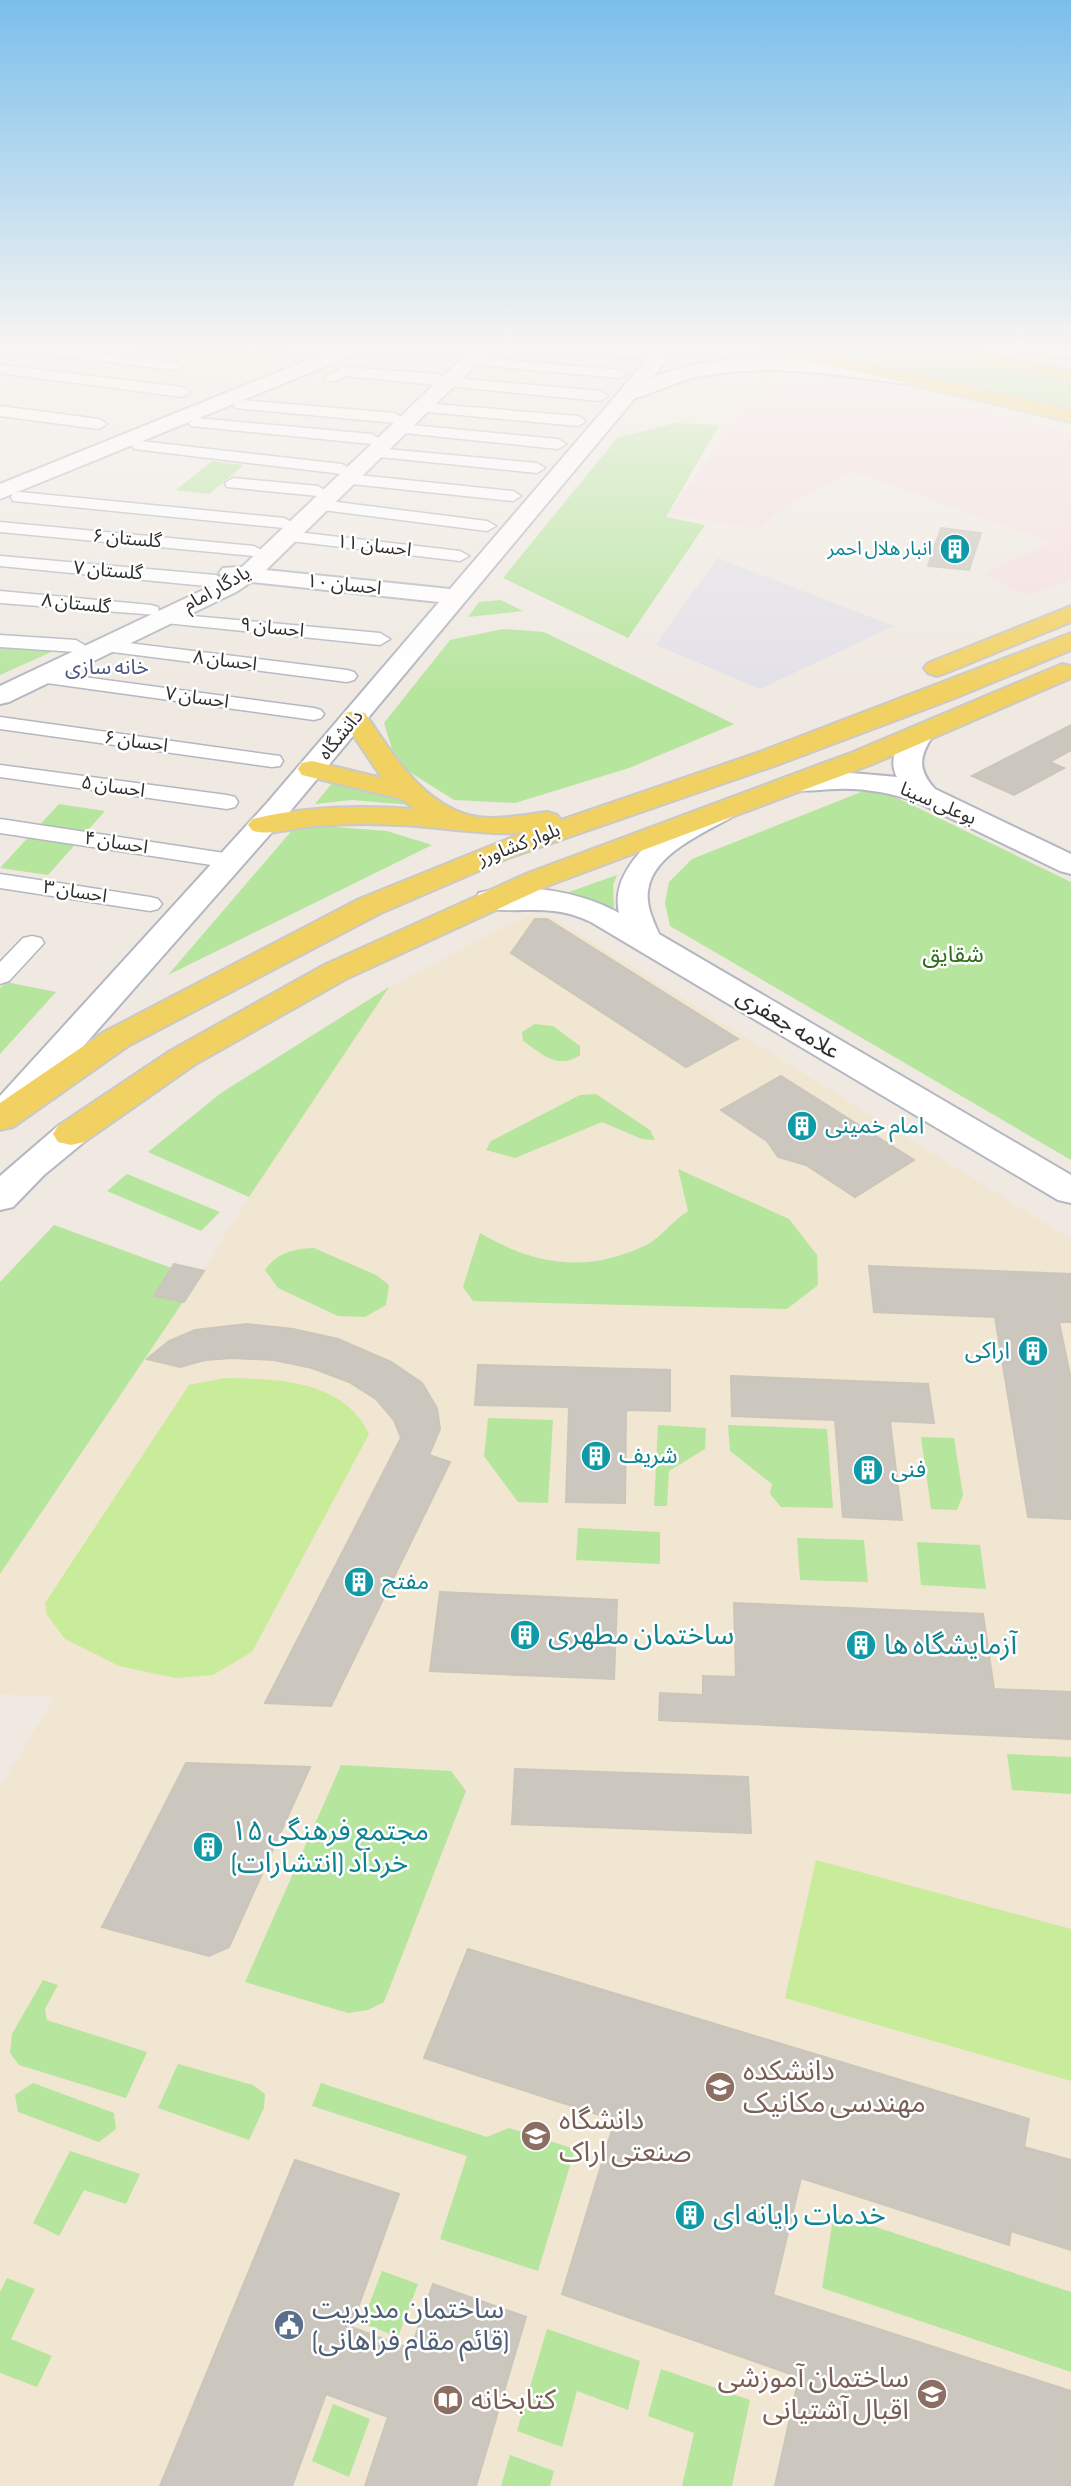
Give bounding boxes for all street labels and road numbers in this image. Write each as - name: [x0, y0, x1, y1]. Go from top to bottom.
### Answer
- street label: گلستان ۶: [92, 525, 164, 554]
- street label: احسان ۱۱: [335, 530, 413, 562]
- street label: گلستان ۷: [73, 557, 145, 586]
- street label: یادگار امام: [180, 561, 255, 618]
- street label: احسان ۱۰: [305, 570, 383, 600]
- street label: گلستان ۸: [40, 589, 113, 619]
- street label: احسان ۹: [239, 613, 305, 643]
- street label: احسان ۸: [192, 646, 258, 676]
- street label: احسان ۷: [164, 682, 230, 714]
- street label: دانشگاه: [314, 705, 368, 765]
- street label: احسان ۶: [103, 726, 169, 758]
- street label: احسان ۵: [80, 771, 146, 803]
- street label: بوعلی سینا: [897, 778, 979, 830]
- street label: بلوار کشاورز: [474, 819, 563, 872]
- street label: احسان ۴: [82, 827, 150, 859]
- street label: احسان ۳: [41, 876, 109, 908]
- street label: علامه جعفری: [731, 982, 845, 1066]

